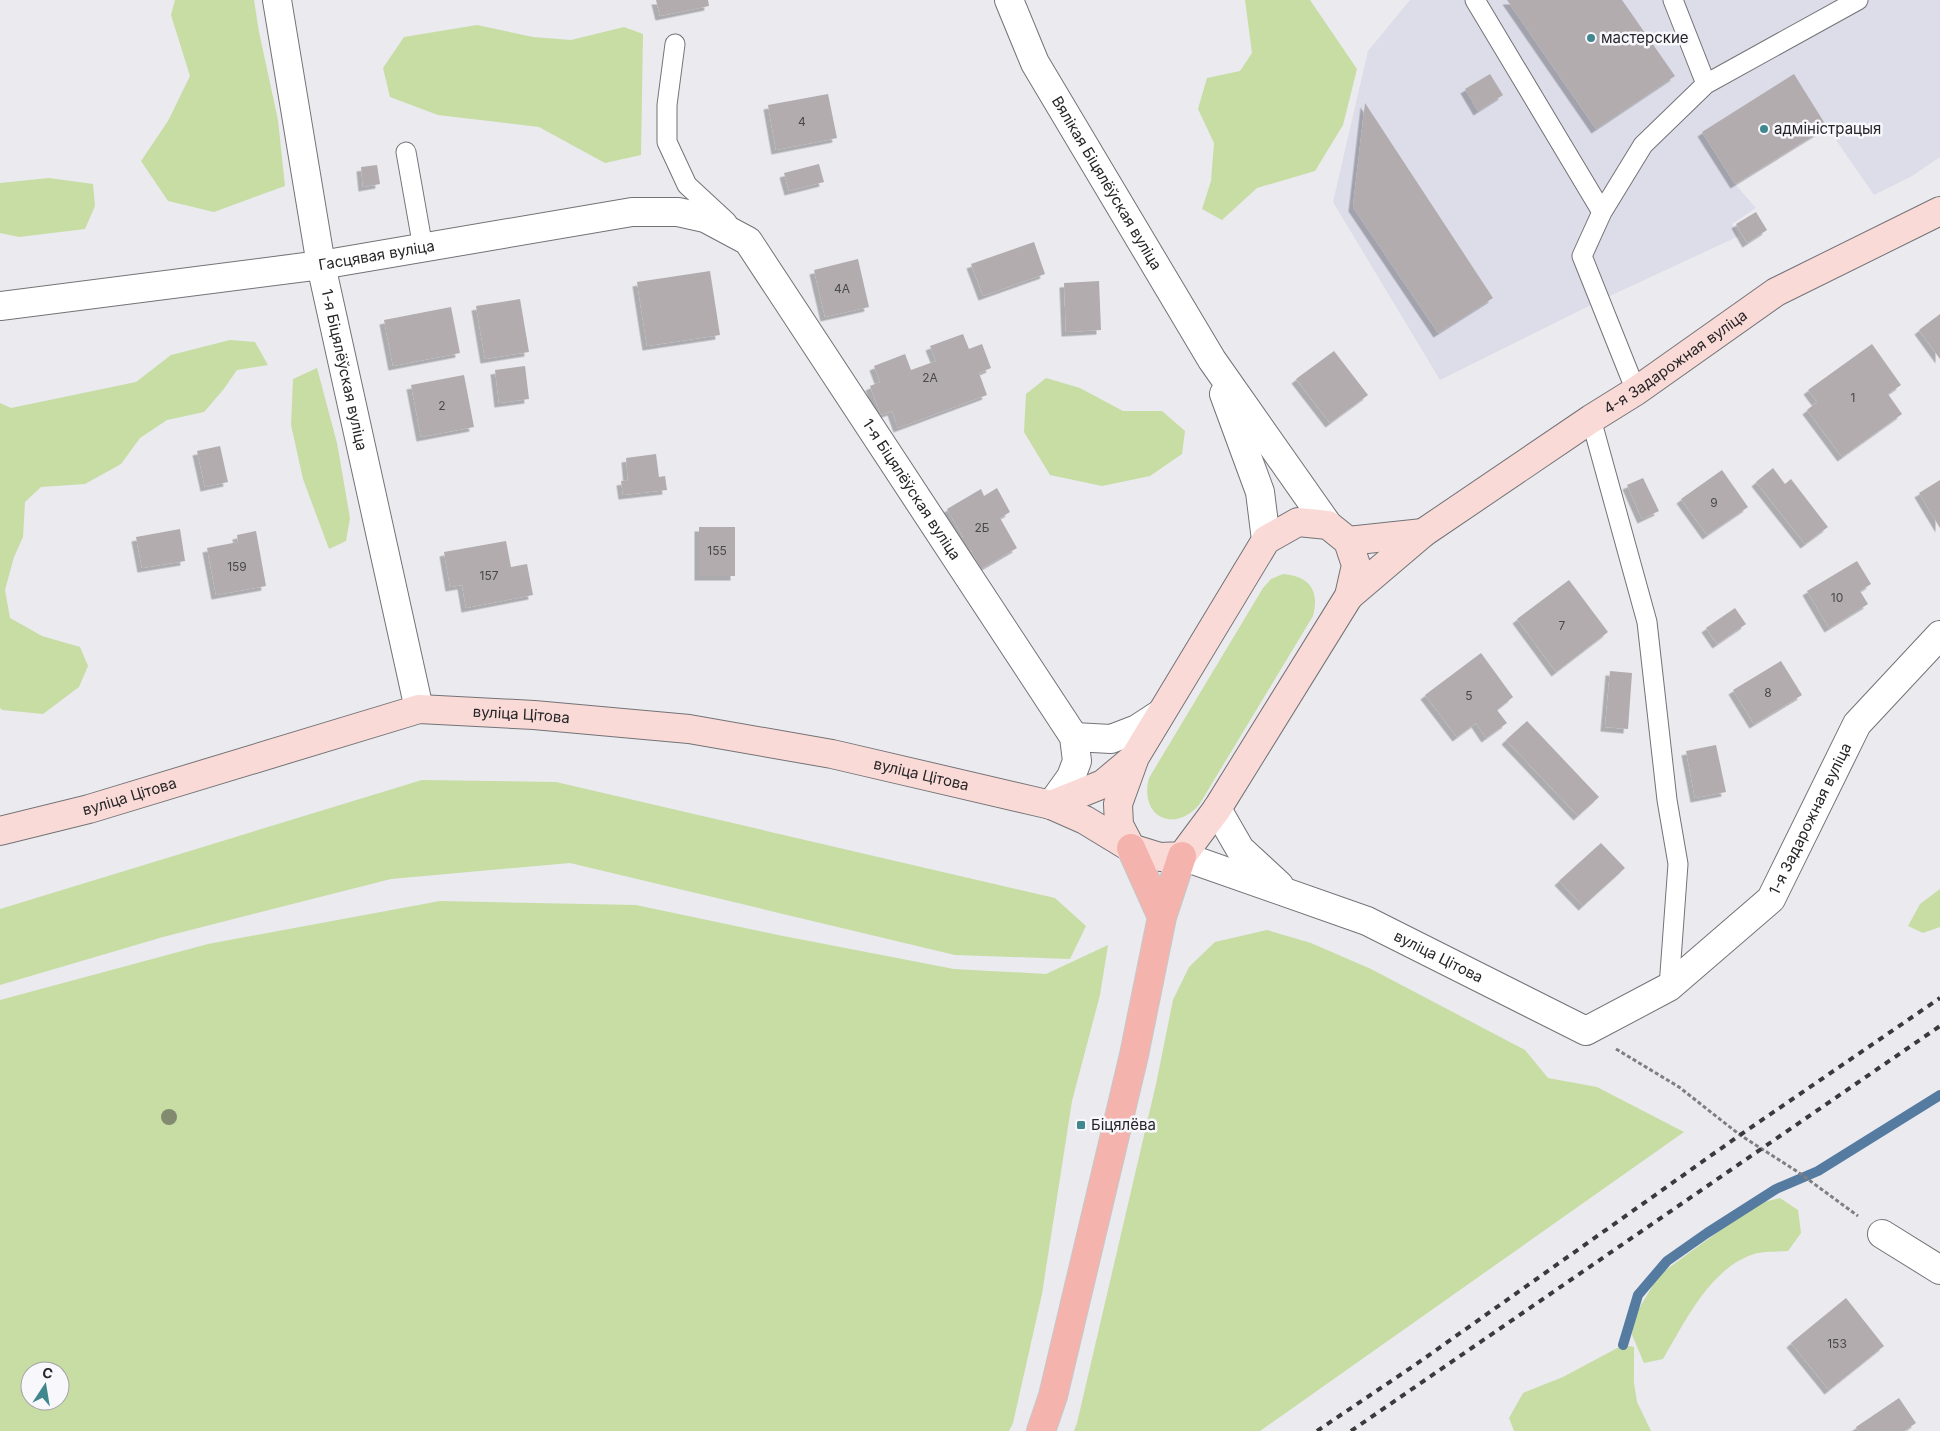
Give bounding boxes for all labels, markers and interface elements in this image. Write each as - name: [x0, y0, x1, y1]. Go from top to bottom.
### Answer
- place label: мастерские: [1601, 28, 1689, 47]
- marker: мастерские: [1585, 32, 1597, 44]
- street label: Вялікая Біцялёўская вуліца: [1048, 93, 1166, 273]
- house number: 4: [798, 114, 806, 129]
- place label: адміністрацыя: [1774, 119, 1881, 138]
- marker: адміністрацыя: [1758, 123, 1770, 135]
- street label: Гасцявая вуліца: [317, 236, 436, 274]
- house number: 4А: [834, 281, 850, 296]
- street label: 1-я Біцялёўская вуліца: [318, 287, 372, 452]
- street label: 4-я Задарожная вуліца: [1600, 305, 1751, 418]
- house number: 2А: [922, 370, 938, 385]
- house number: 1: [1851, 390, 1855, 405]
- house number: 2: [438, 398, 446, 413]
- street label: 1-я Біцялёўская вуліца: [859, 415, 965, 564]
- house number: 9: [1710, 495, 1718, 510]
- house number: 2Б: [974, 520, 990, 535]
- house number: 155: [707, 543, 727, 558]
- house number: 159: [227, 559, 247, 574]
- house number: 157: [480, 568, 499, 583]
- house number: 10: [1831, 590, 1843, 605]
- house number: 7: [1559, 618, 1566, 633]
- house number: 8: [1764, 685, 1772, 700]
- house number: 5: [1465, 688, 1473, 703]
- street label: вуліца Цітова: [472, 702, 571, 727]
- street label: 1-я Задарожная вуліца: [1765, 740, 1855, 898]
- street label: вуліца Цітова: [872, 754, 971, 795]
- street label: вуліца Цітова: [80, 773, 179, 819]
- street label: вуліца Цітова: [1391, 926, 1486, 987]
- place label: Біцялёва: [1091, 1115, 1156, 1134]
- marker: Біцялёва: [1075, 1119, 1087, 1131]
- house number: 153: [1827, 1336, 1847, 1351]
- north arrow: [20, 1361, 70, 1411]
- text: С: [41, 1363, 55, 1382]

